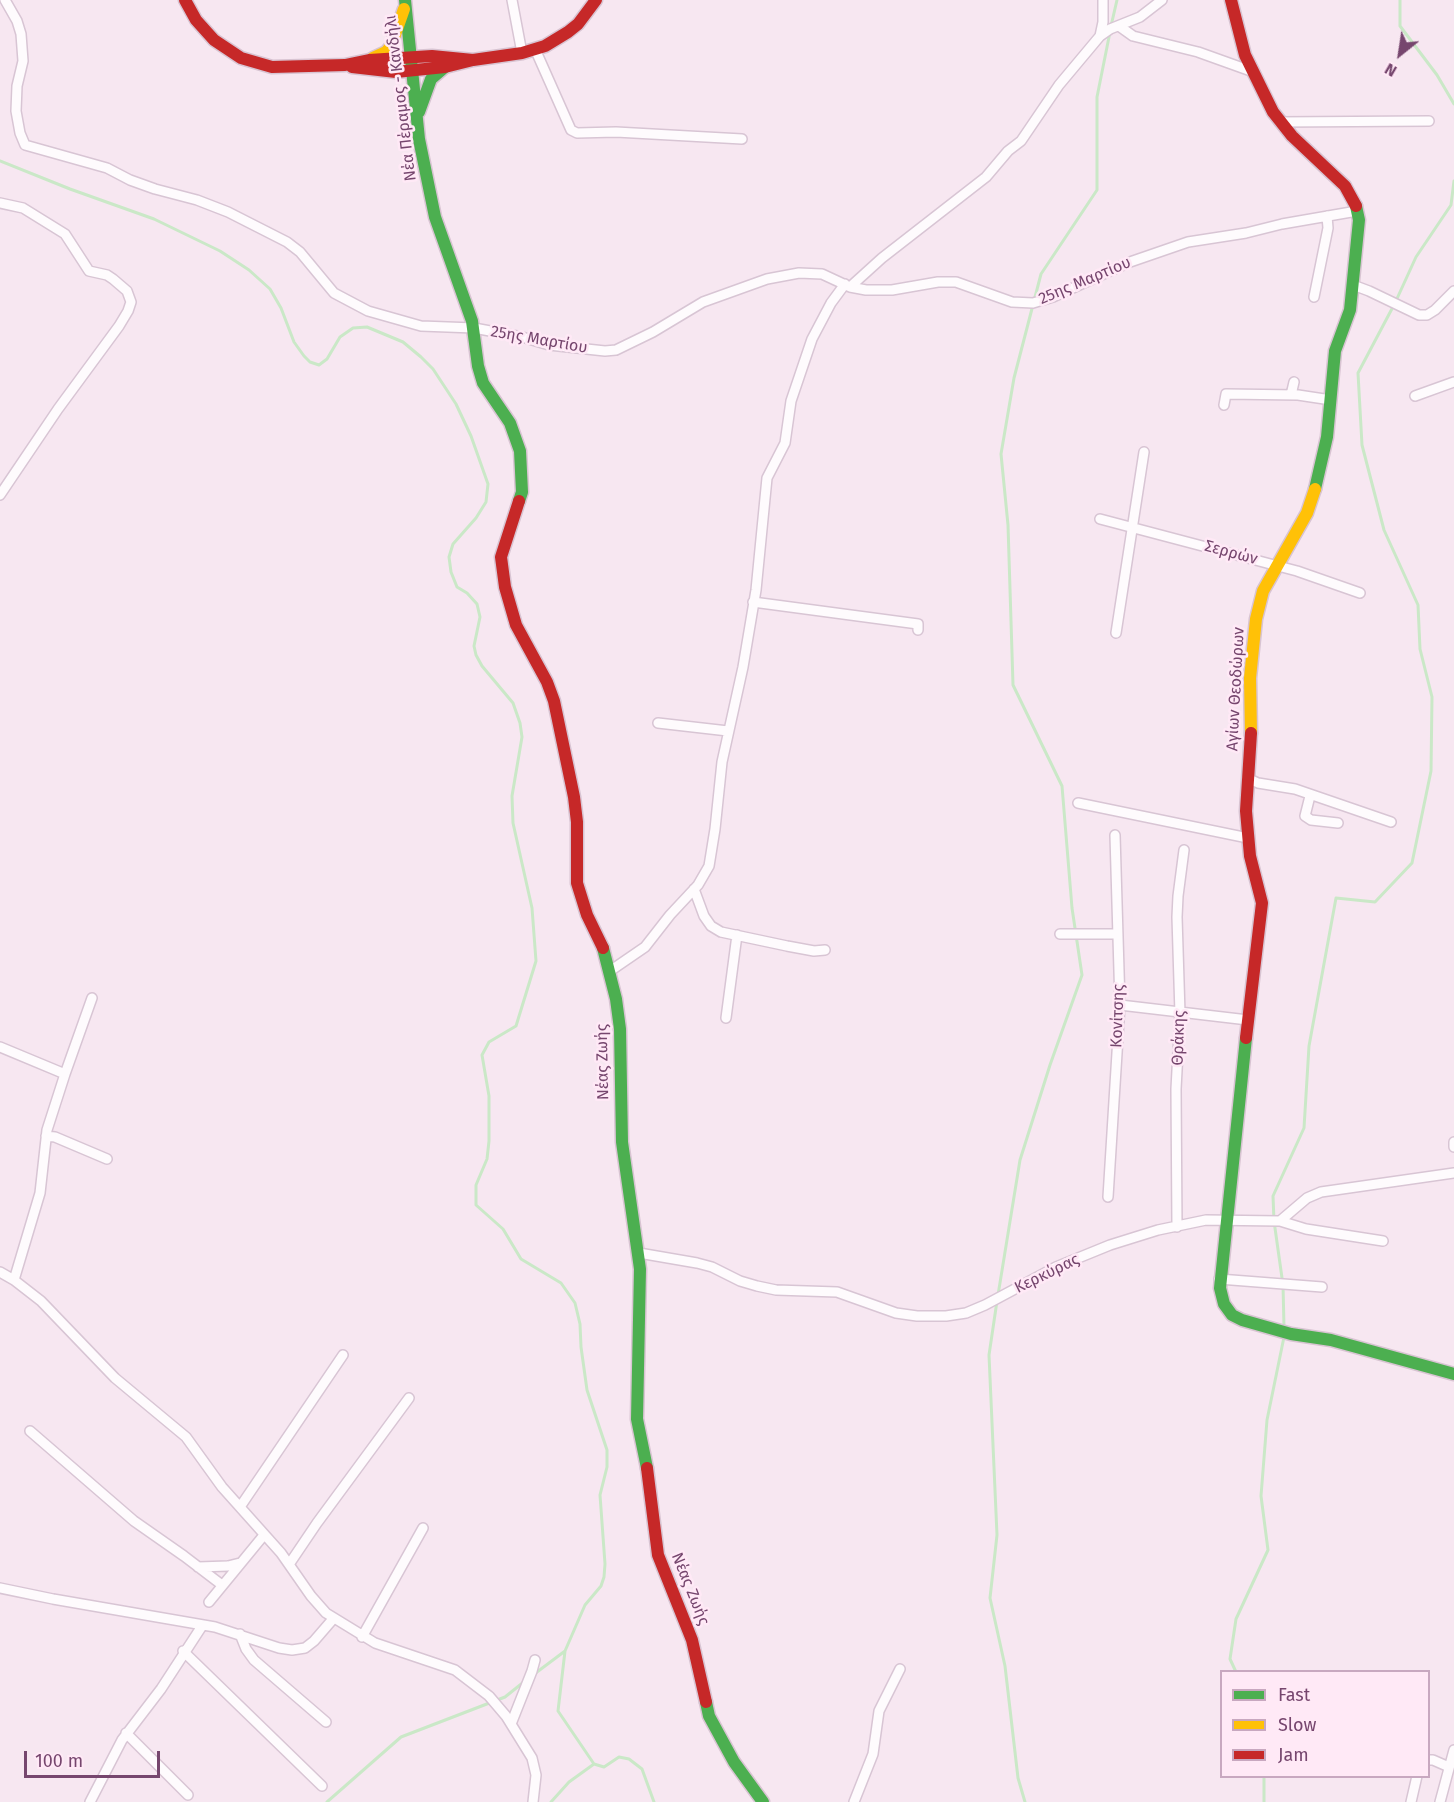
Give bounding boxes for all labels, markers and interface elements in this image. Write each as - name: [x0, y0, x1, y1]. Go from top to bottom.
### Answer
- street label: Νέα Πέραμος - Κανδήλι: [381, 14, 421, 182]
- north arrow: [1370, 24, 1430, 84]
- text: N: [1381, 59, 1400, 81]
- street label: 25ης Μαρτίου: [1036, 253, 1134, 309]
- street label: 25ης Μαρτίου: [489, 322, 589, 358]
- street label: Σερρών: [1202, 537, 1260, 569]
- street label: Αγίων Θεοδώρων: [1223, 626, 1249, 752]
- street label: Κονίτσης: [1107, 984, 1129, 1048]
- street label: Θράκης: [1168, 1010, 1190, 1066]
- street label: Νέας Ζωής: [593, 1024, 613, 1100]
- street label: Κερκύρας: [1012, 1250, 1082, 1298]
- street label: Νέας Ζωής: [667, 1550, 713, 1628]
- legend: [1220, 1670, 1430, 1778]
- text: Fast: [1278, 1684, 1310, 1706]
- text: Slow: [1278, 1714, 1316, 1736]
- scale bar: [27, 1739, 164, 1777]
- text: Jam: [1278, 1744, 1309, 1766]
- text: 100 m: [35, 1750, 83, 1772]

